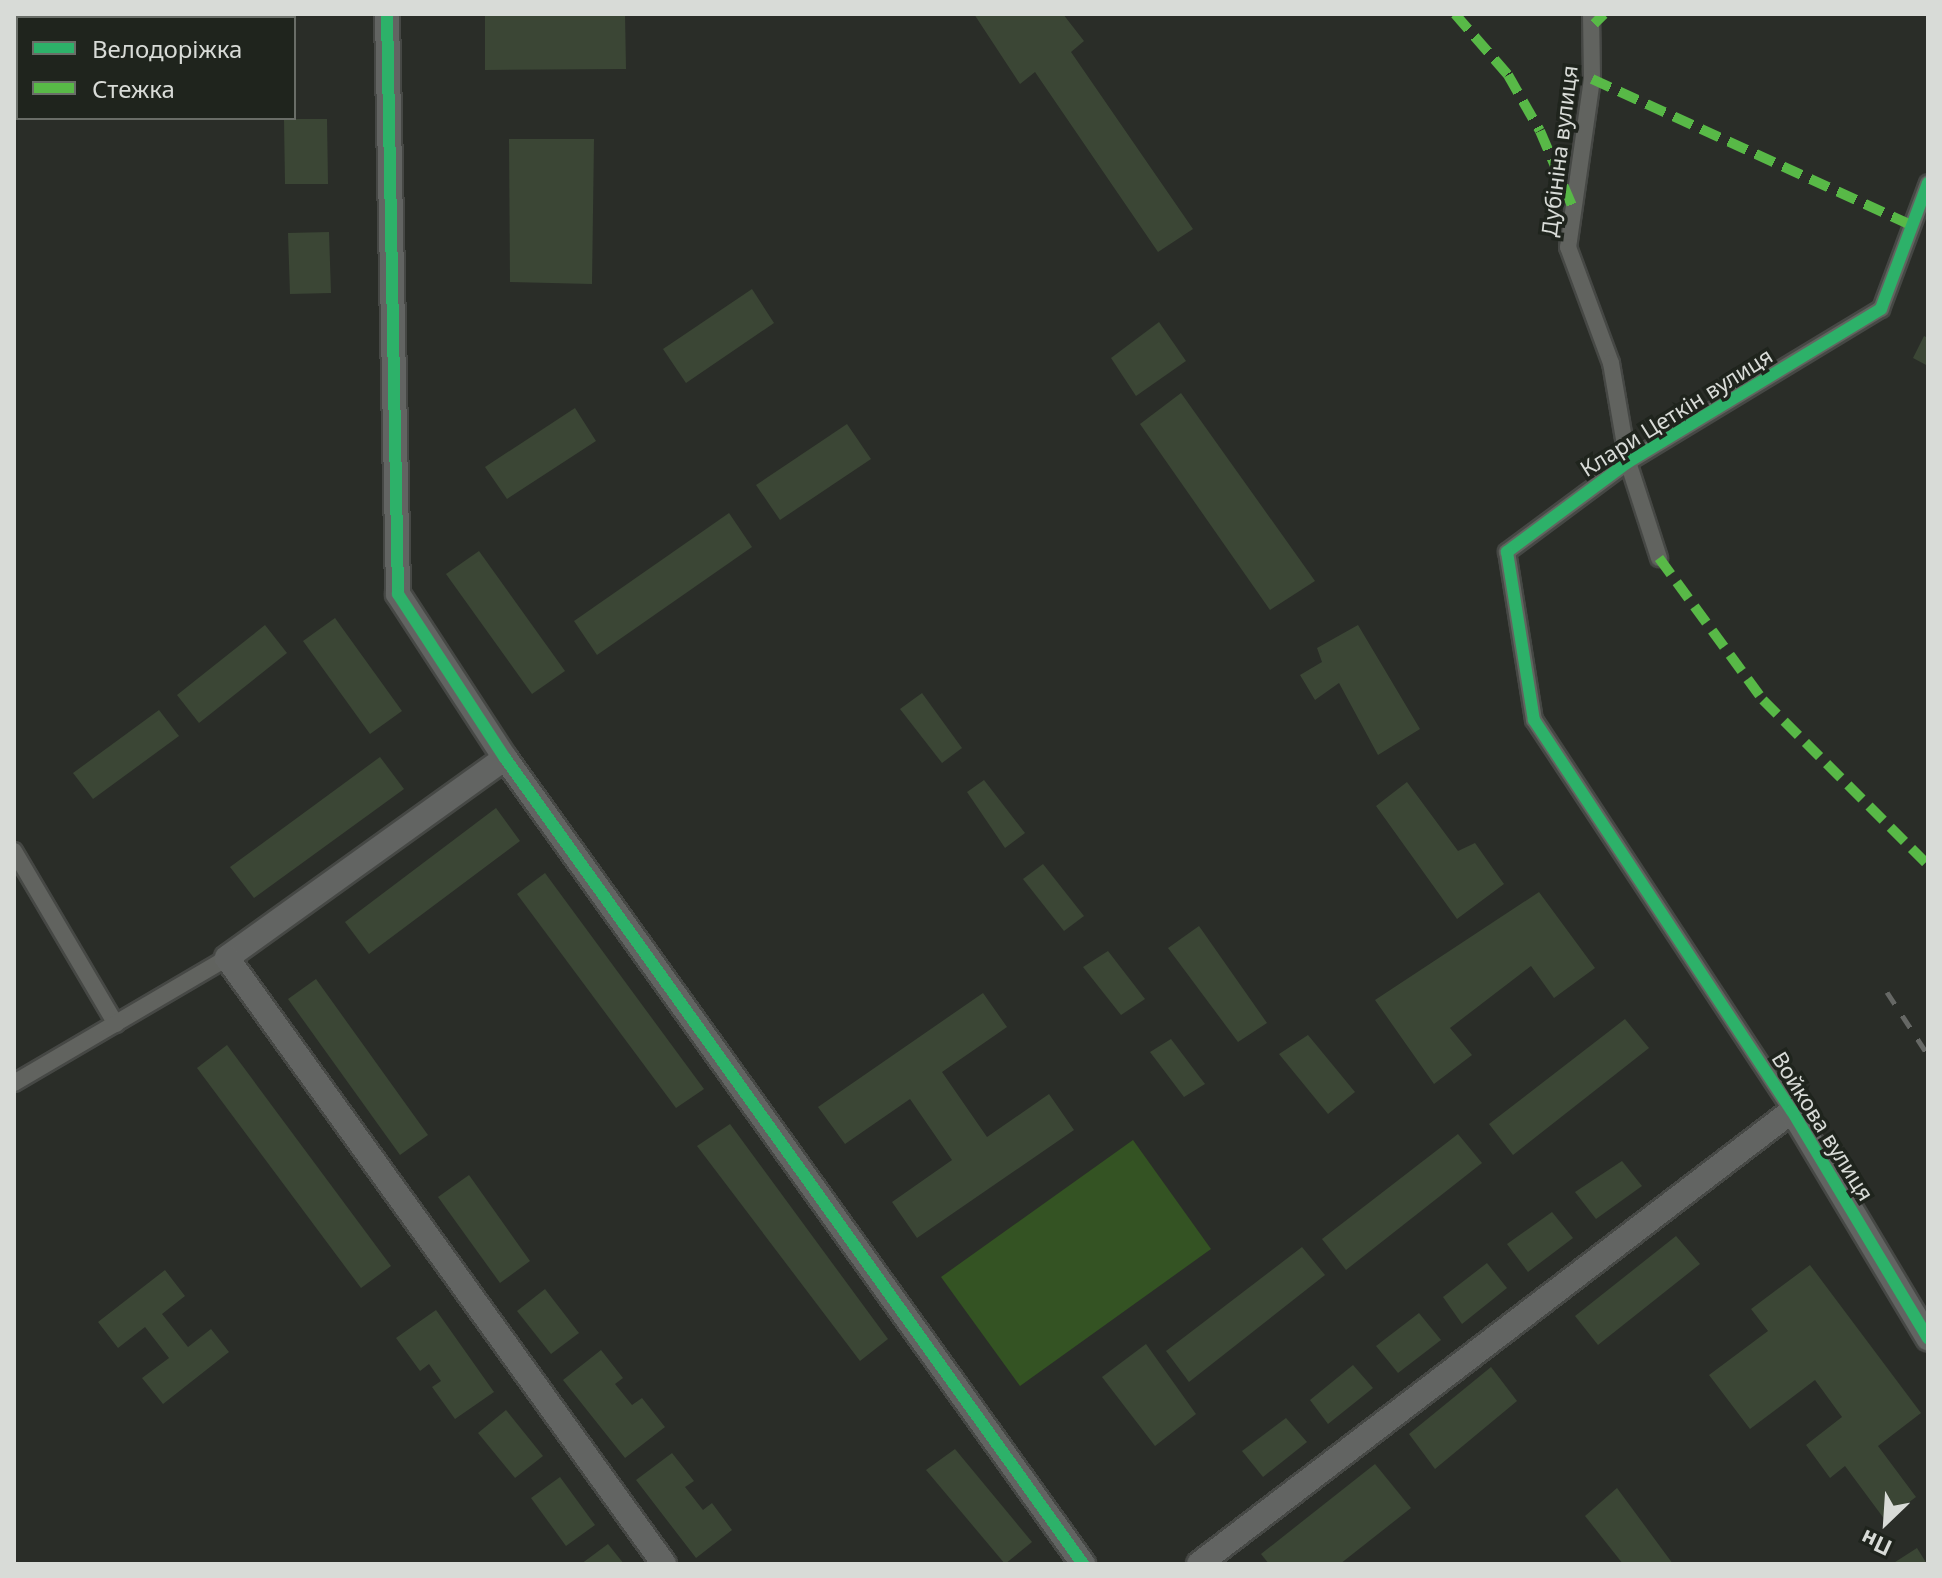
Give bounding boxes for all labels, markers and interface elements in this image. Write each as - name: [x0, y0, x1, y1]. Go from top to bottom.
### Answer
- legend: [16, 16, 296, 120]
- text: Велодоріжка: [92, 32, 242, 65]
- street label: Дубініна вулиця: [1535, 64, 1583, 238]
- text: Стежка: [92, 72, 175, 105]
- street label: Клари Цеткін вулиця: [1575, 342, 1777, 482]
- street label: Войкова вулиця: [1767, 1047, 1879, 1205]
- north arrow: [1846, 1482, 1926, 1562]
- text: Пн: [1855, 1524, 1896, 1564]

